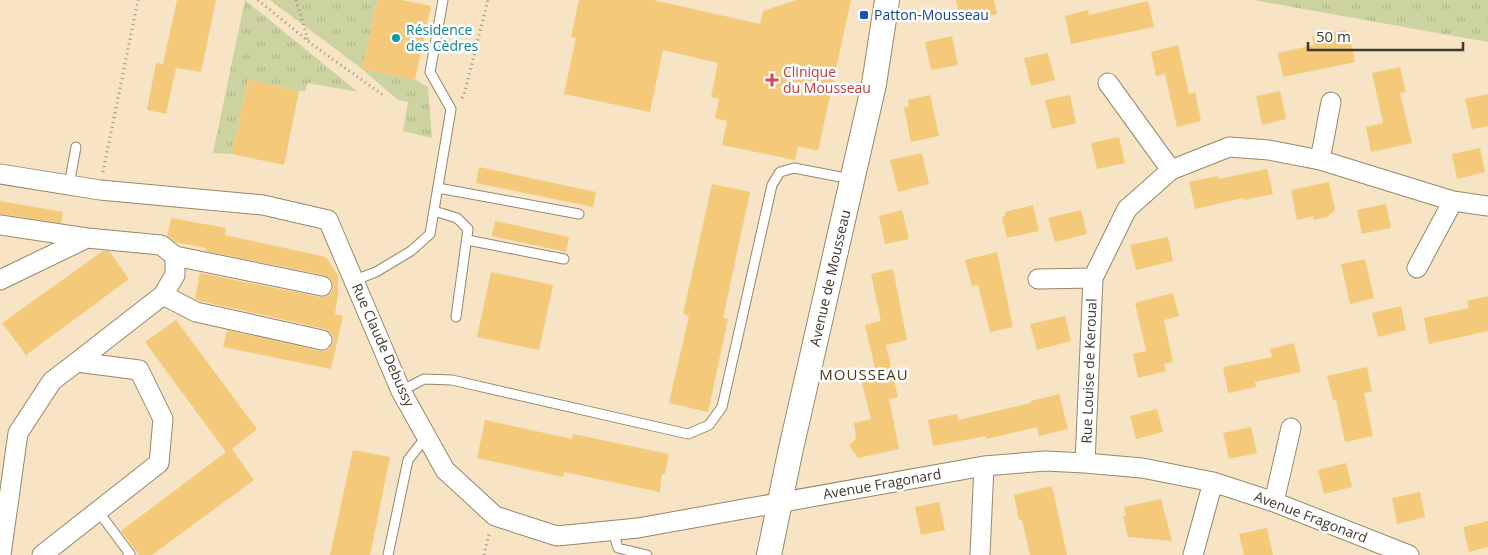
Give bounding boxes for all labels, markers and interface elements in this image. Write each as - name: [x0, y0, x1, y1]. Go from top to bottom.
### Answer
- place label: Patton-Mousseau: [874, 5, 989, 24]
- marker: Patton-Mousseau: [858, 9, 870, 21]
- place label: Résidence des Cèdres: [406, 20, 479, 55]
- scale bar: [1308, 20, 1463, 52]
- text: 50 m: [1316, 26, 1351, 46]
- marker: Résidence des Cèdres: [390, 32, 402, 44]
- place label: Clinique du Mousseau: [783, 62, 871, 97]
- marker: Clinique du Mousseau: [765, 73, 779, 87]
- street label: Avenue de Mousseau: [805, 208, 854, 348]
- street label: Rue Claude Debussy: [348, 280, 420, 410]
- street label: Rue Louise de Keroual: [1076, 298, 1101, 444]
- district label: MOUSSEAU: [819, 364, 909, 384]
- street label: Avenue Fragonard: [821, 464, 943, 503]
- street label: Avenue Fragonard: [1252, 486, 1370, 547]

